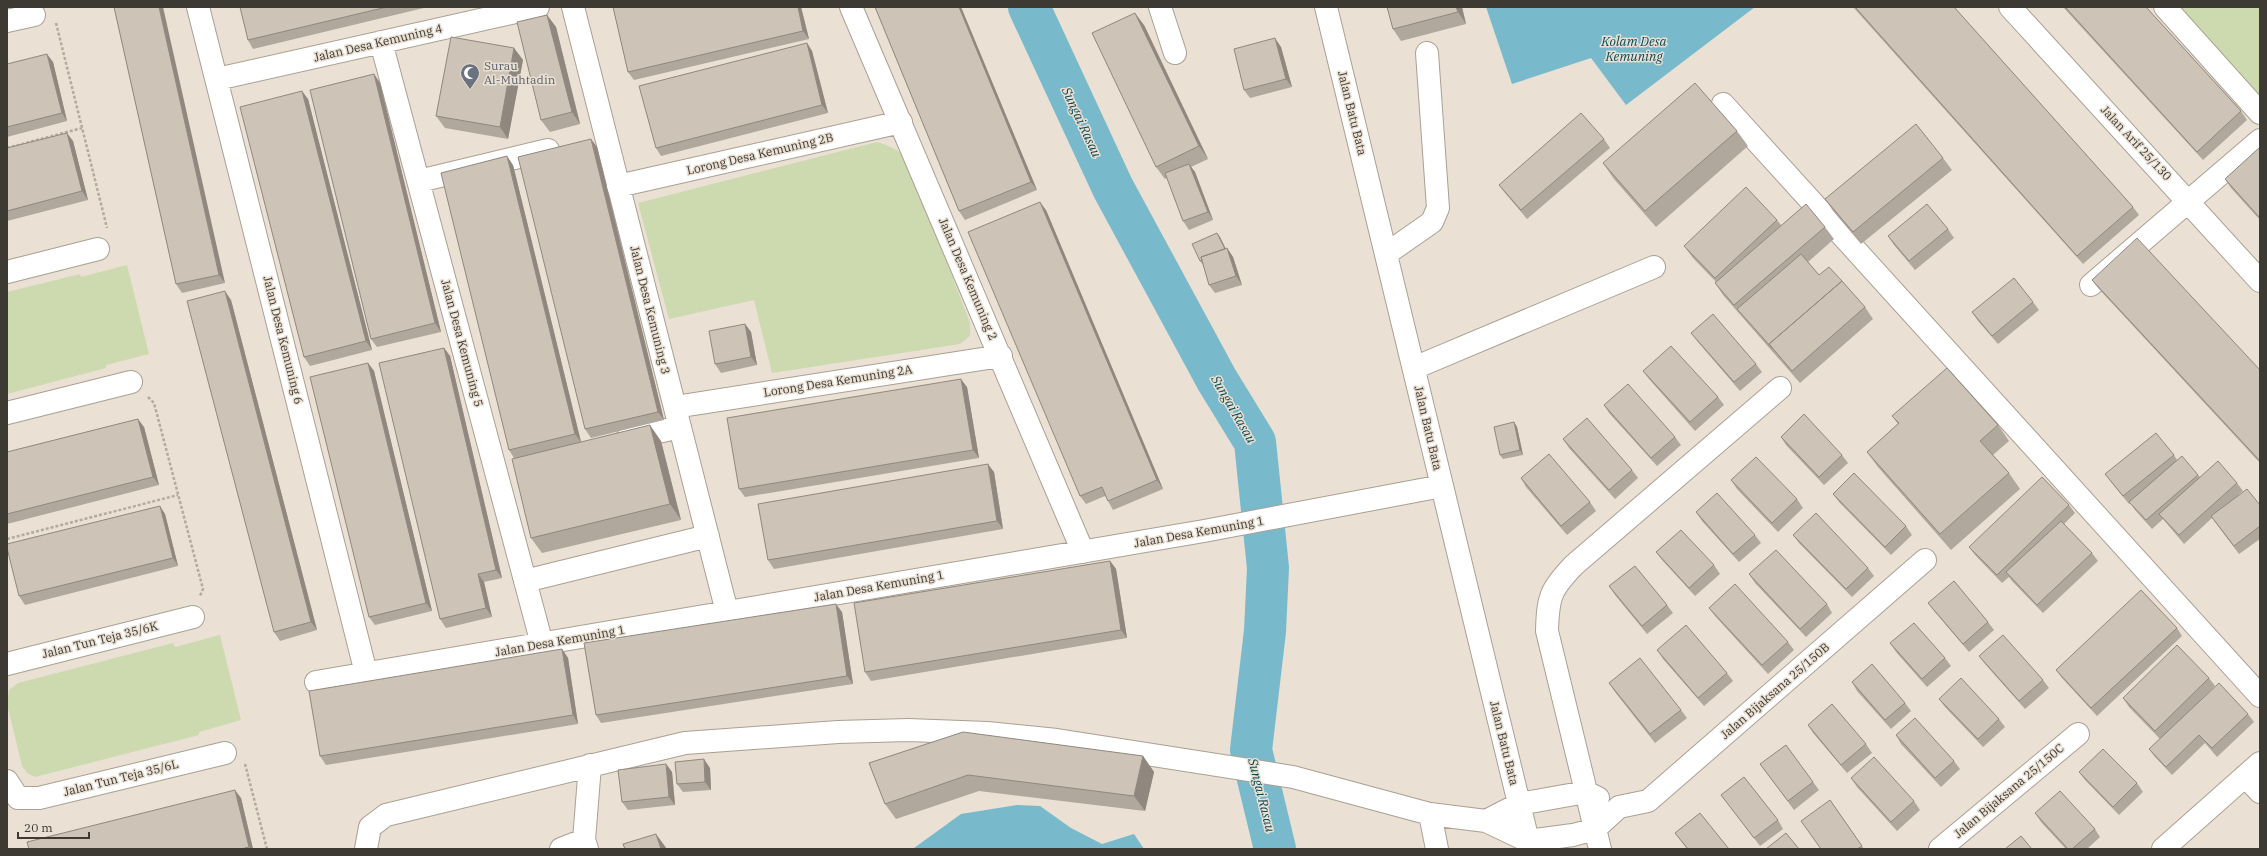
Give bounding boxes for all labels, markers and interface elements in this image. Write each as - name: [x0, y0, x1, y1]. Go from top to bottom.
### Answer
- street label: Jalan Desa Kemuning 4: [312, 20, 444, 65]
- water label: Kolam Desa Kemuning: [1600, 33, 1667, 65]
- place label: Surau Al-Muhtadin: [484, 58, 556, 87]
- mosque icon: Surau Al-Muhtadin: [459, 62, 481, 90]
- street label: Jalan Batu Bata: [1335, 69, 1370, 157]
- water label: Sungai Rasau: [1057, 83, 1106, 161]
- street label: Jalan Arif 25/130: [2098, 102, 2175, 183]
- street label: Lorong Desa Kemuning 2B: [685, 129, 835, 178]
- street label: Jalan Desa Kemuning 2: [936, 215, 1001, 342]
- street label: Jalan Desa Kemuning 3: [627, 244, 674, 376]
- street label: Jalan Desa Kemuning 6: [260, 274, 307, 406]
- street label: Jalan Desa Kemuning 5: [438, 277, 487, 408]
- street label: Lorong Desa Kemuning 2A: [762, 361, 914, 400]
- water label: Sungai Rasau: [1207, 371, 1260, 447]
- street label: Jalan Batu Bata: [1411, 384, 1446, 472]
- street label: Jalan Desa Kemuning 1: [1133, 513, 1265, 550]
- street label: Jalan Desa Kemuning 1: [813, 567, 945, 604]
- street label: Jalan Tun Teja 35/6K: [40, 618, 160, 661]
- street label: Jalan Desa Kemuning 1: [494, 622, 626, 659]
- street label: Jalan Bijaksana 25/150B: [1717, 639, 1832, 742]
- street label: Jalan Batu Bata: [1487, 699, 1522, 787]
- street label: Jalan Bijaksana 25/150C: [1951, 740, 2067, 841]
- water label: Sungai Rasau: [1244, 755, 1279, 835]
- street label: Jalan Tun Teja 35/6L: [62, 756, 180, 799]
- scale bar: [18, 814, 89, 840]
- text: 20 m: [24, 820, 53, 835]

